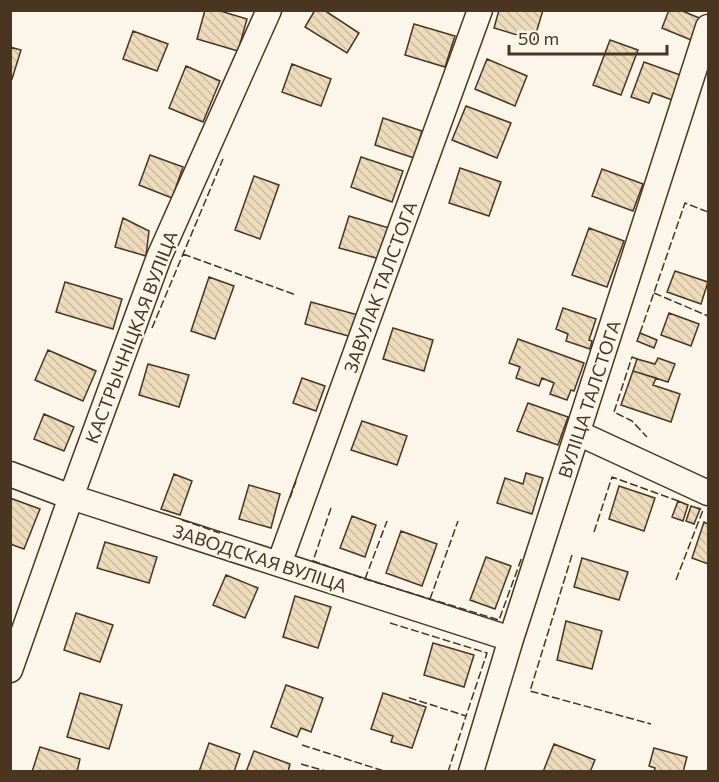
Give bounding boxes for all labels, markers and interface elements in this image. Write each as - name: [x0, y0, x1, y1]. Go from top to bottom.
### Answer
- scale bar: [509, 18, 666, 56]
- text: 50 m: [518, 27, 559, 49]
- street label: ЗАВУЛАК ТАЛСТОГА: [339, 198, 421, 376]
- street label: КАСТРЫЧНІЦКАЯ ВУЛІЦА: [80, 227, 182, 447]
- street label: ВУЛІЦА ТАЛСТОГА: [553, 317, 625, 481]
- street label: ЗАВОДСКАЯ ВУЛІЦА: [170, 519, 350, 597]

